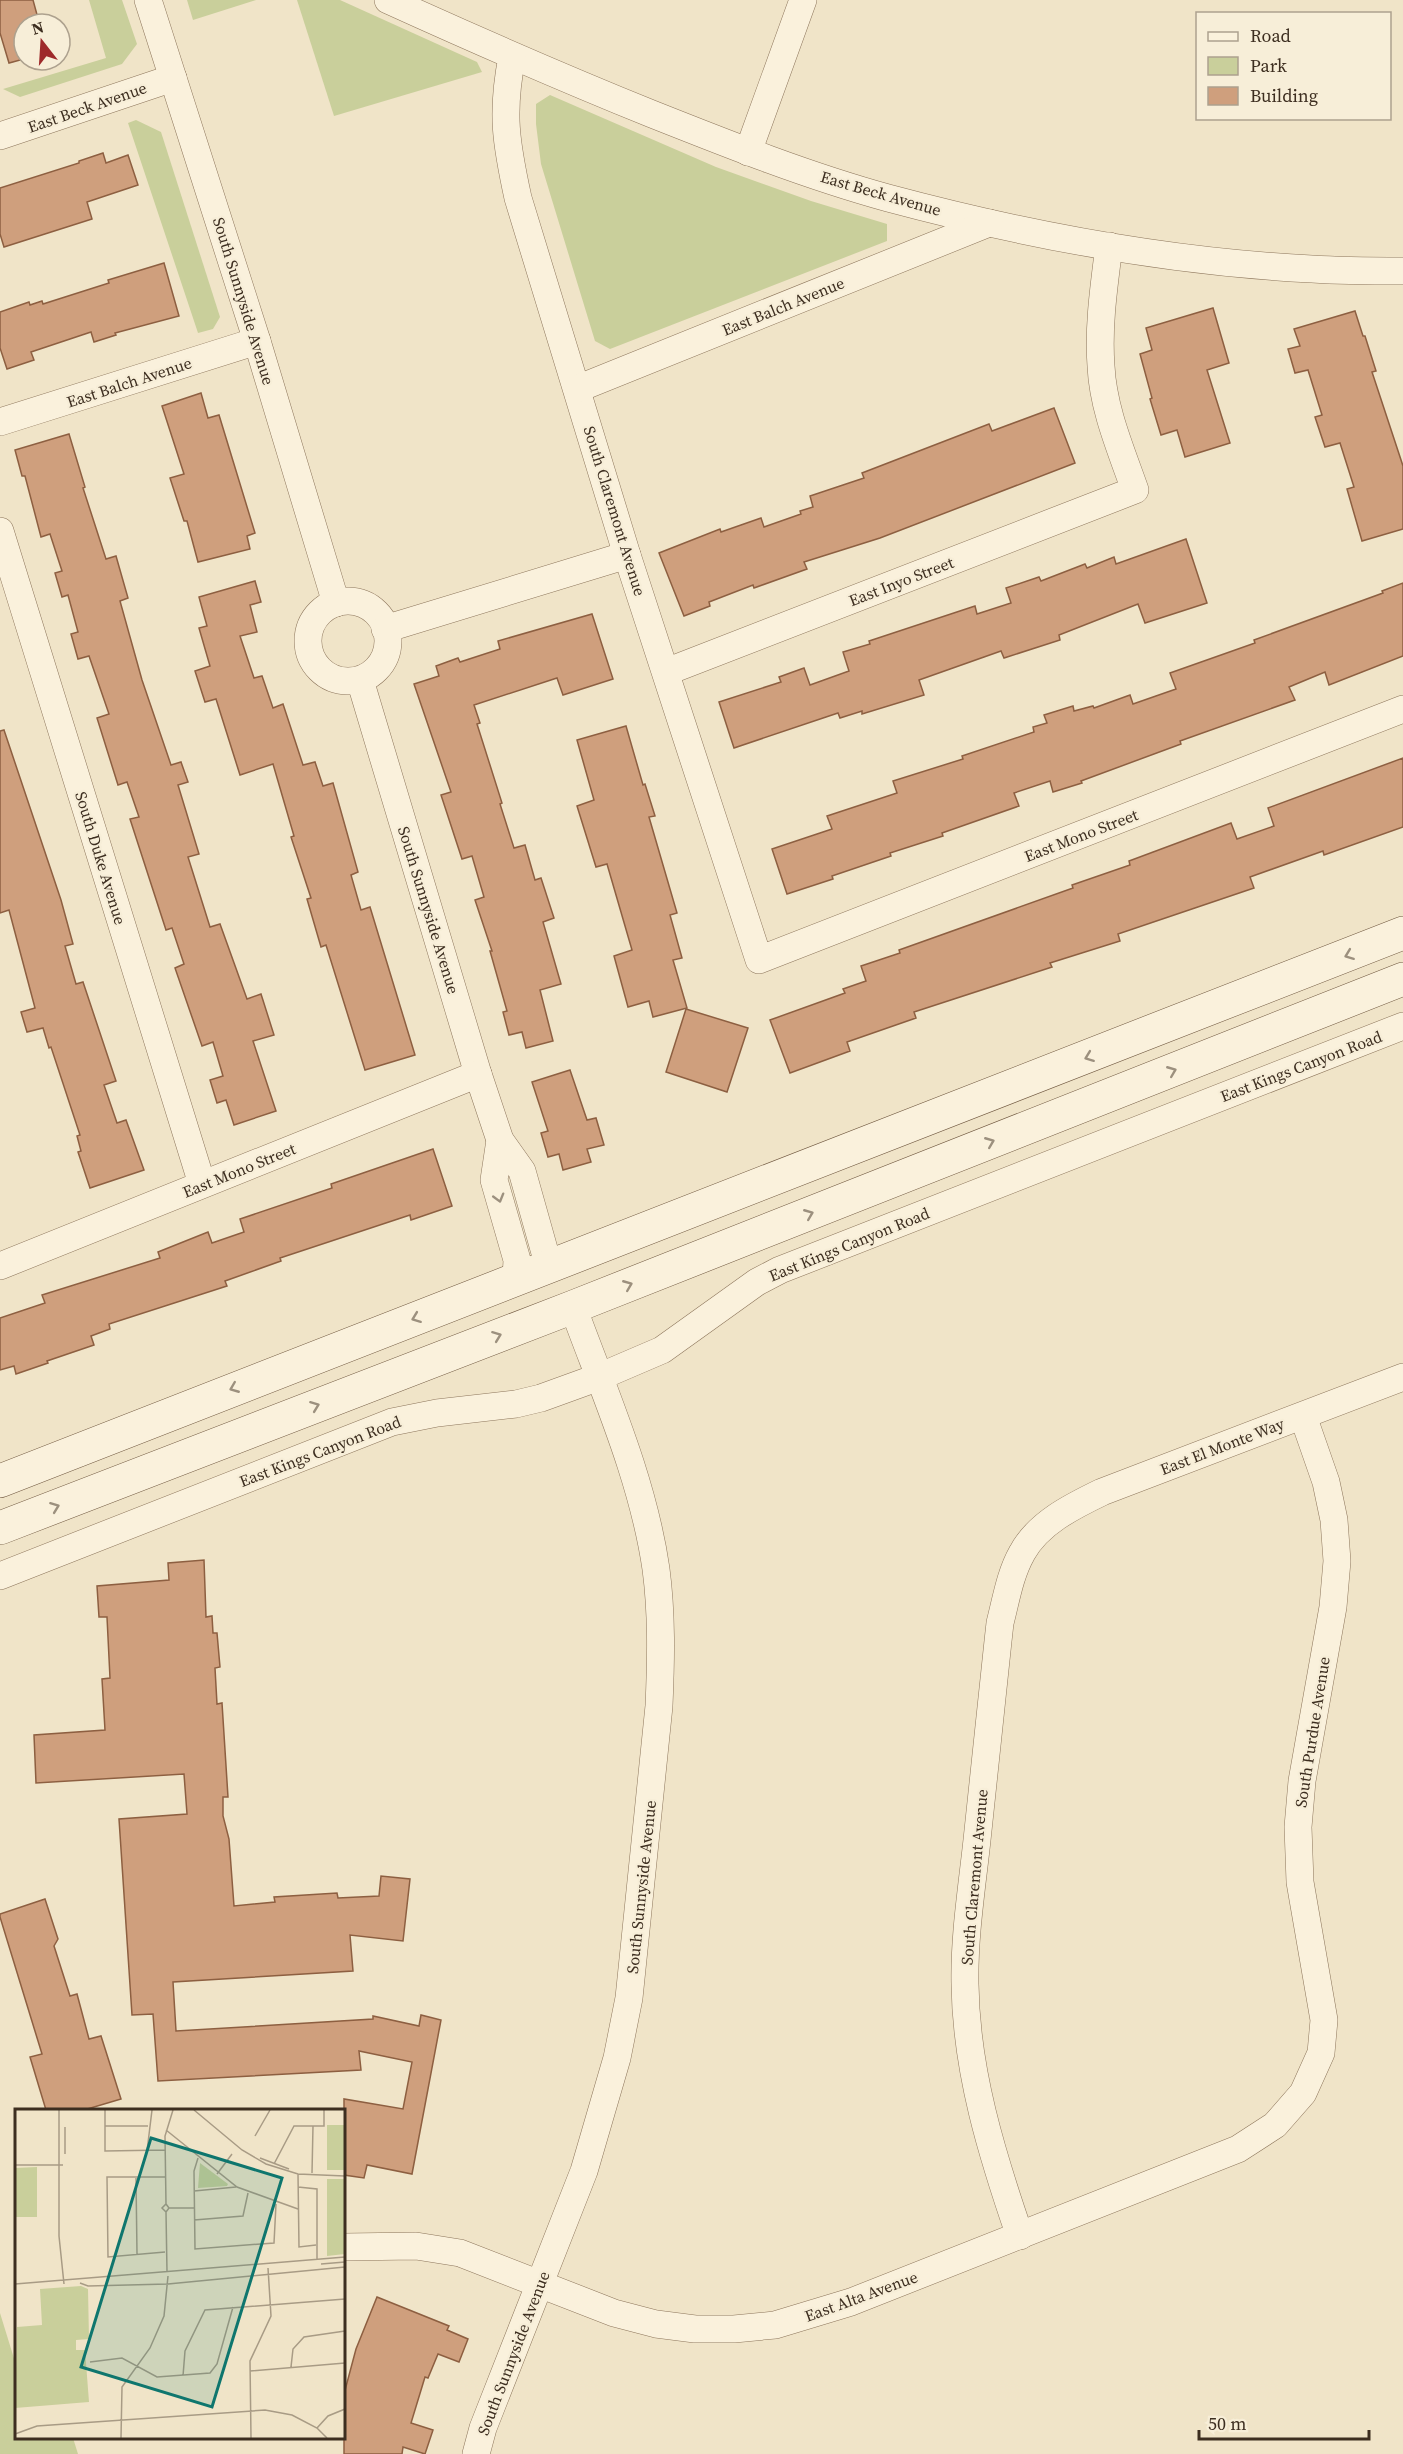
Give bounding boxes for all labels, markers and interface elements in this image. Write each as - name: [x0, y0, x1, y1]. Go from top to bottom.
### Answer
- north arrow: [12, 12, 72, 72]
- legend: [1196, 12, 1391, 120]
- text: N: [29, 15, 47, 40]
- text: Road: [1250, 23, 1291, 48]
- text: Park: [1250, 53, 1287, 78]
- street label: East Beck Avenue: [25, 76, 149, 138]
- text: Building: [1250, 83, 1318, 108]
- street label: East Beck Avenue: [818, 165, 944, 221]
- street label: South Sunnyside Avenue: [208, 214, 280, 388]
- street label: East Balch Avenue: [719, 271, 847, 341]
- street label: East Balch Avenue: [64, 351, 194, 413]
- street label: South Claremont Avenue: [579, 423, 651, 599]
- street label: East Inyo Street: [845, 551, 957, 611]
- street label: South Duke Avenue: [70, 789, 132, 927]
- street label: East Mono Street: [1021, 803, 1142, 867]
- street label: South Sunnyside Avenue: [393, 823, 465, 997]
- one-way arrow: [1344, 948, 1355, 960]
- street label: East Kings Canyon Road: [1217, 1025, 1385, 1107]
- one-way arrow: [1084, 1050, 1095, 1062]
- one-way arrow: [1166, 1066, 1177, 1078]
- street label: East Mono Street: [179, 1137, 300, 1203]
- one-way arrow: [984, 1137, 995, 1149]
- one-way arrow: [492, 1192, 504, 1203]
- street label: East Kings Canyon Road: [765, 1202, 933, 1286]
- one-way arrow: [803, 1209, 814, 1221]
- one-way arrow: [622, 1280, 632, 1293]
- one-way arrow: [411, 1311, 422, 1323]
- one-way arrow: [491, 1331, 502, 1343]
- one-way arrow: [229, 1381, 240, 1394]
- one-way arrow: [309, 1401, 320, 1413]
- street label: East Kings Canyon Road: [236, 1410, 404, 1492]
- street label: East El Monte Way: [1157, 1412, 1288, 1480]
- one-way arrow: [49, 1501, 59, 1514]
- street label: South Purdue Avenue: [1289, 1655, 1335, 1809]
- street label: South Claremont Avenue: [955, 1788, 993, 1966]
- street label: South Sunnyside Avenue: [621, 1799, 661, 1975]
- inset map: [15, 2109, 345, 2439]
- street label: East Alta Avenue: [801, 2265, 921, 2327]
- street label: South Sunnyside Avenue: [472, 2268, 554, 2438]
- scale bar: [1199, 2403, 1368, 2441]
- text: 50 m: [1208, 2411, 1246, 2436]

